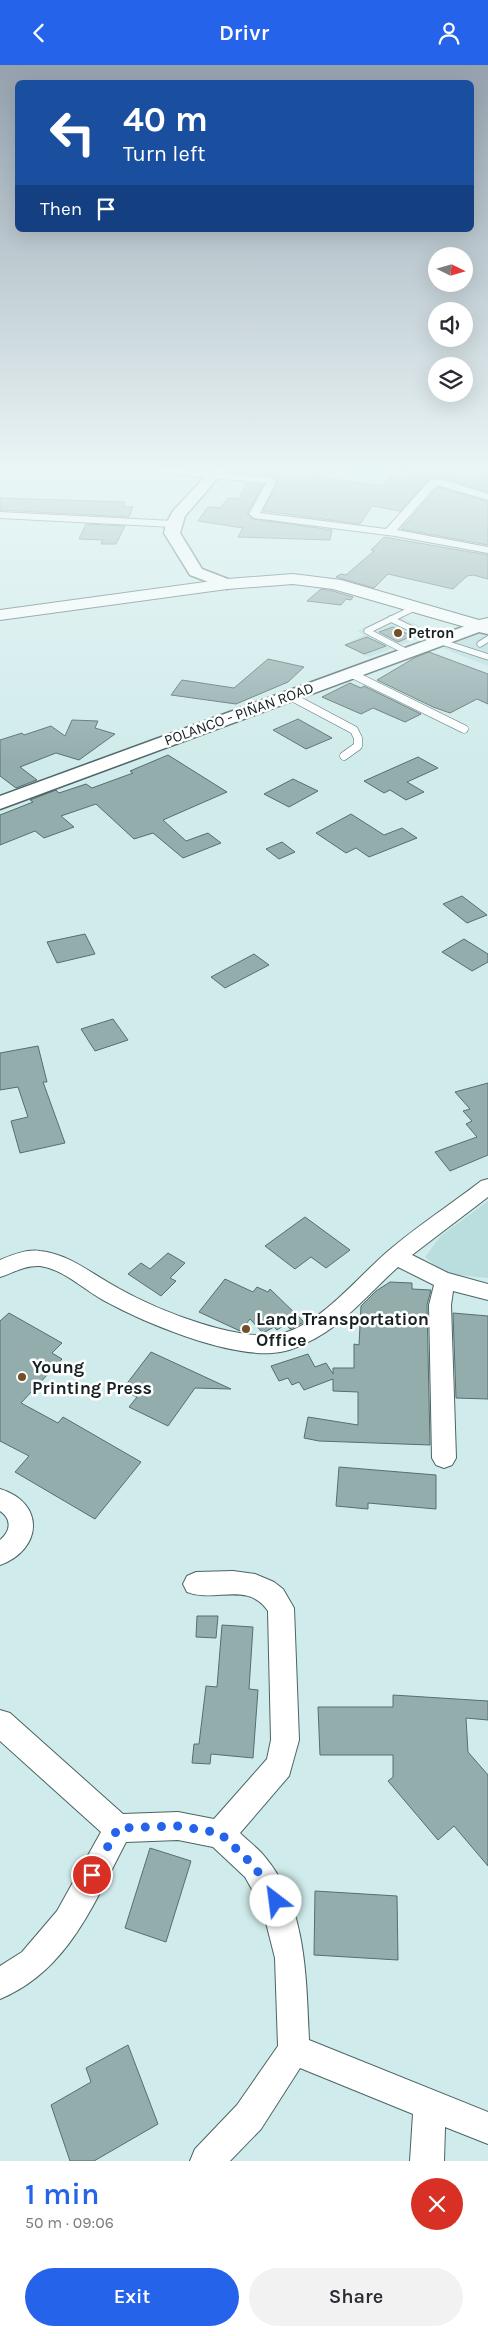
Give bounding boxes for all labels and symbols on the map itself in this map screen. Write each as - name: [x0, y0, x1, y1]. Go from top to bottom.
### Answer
- north arrow: [428, 247, 472, 293]
- place label: Petron: [408, 624, 454, 642]
- marker: Petron: [392, 627, 404, 639]
- street label: POLANCO - PIÑAN ROAD: [162, 679, 316, 749]
- place label: Land Transportation Office: [256, 1308, 429, 1351]
- marker: Land Transportation Office: [240, 1323, 252, 1335]
- place label: Young Printing Press: [32, 1356, 152, 1399]
- marker: Young Printing Press: [16, 1371, 28, 1383]
- pin: [71, 1854, 113, 1896]
- position arrow: [249, 1874, 301, 1926]

